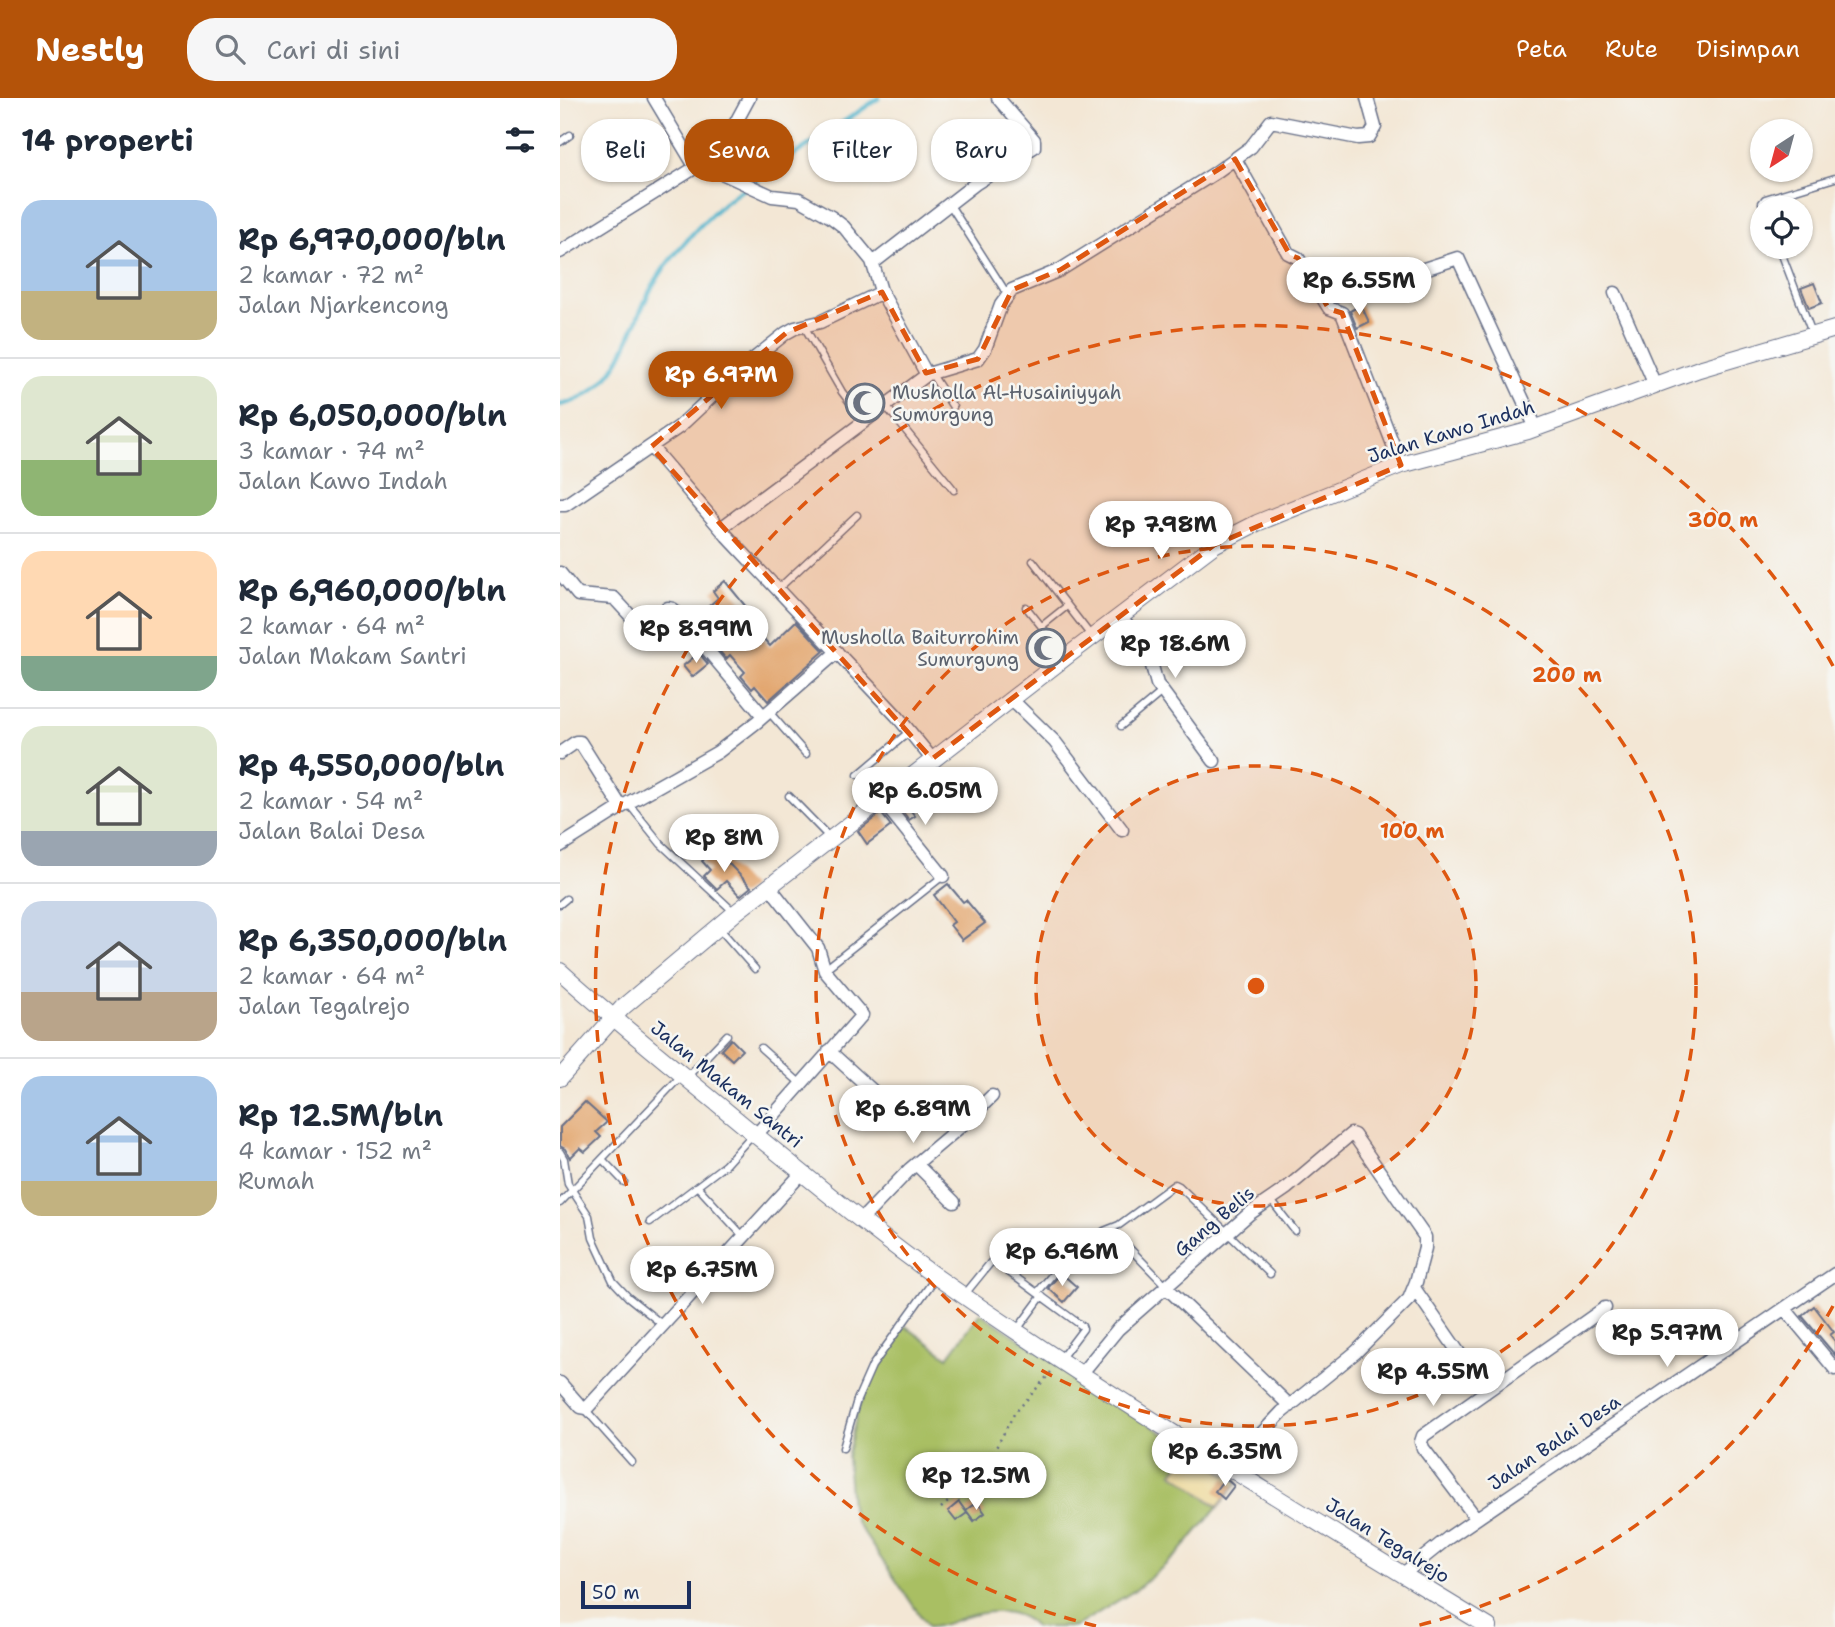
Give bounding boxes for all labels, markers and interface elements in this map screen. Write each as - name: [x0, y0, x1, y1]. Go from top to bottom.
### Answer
- search box: [187, 18, 677, 81]
- text: Nestly: [35, 27, 145, 72]
- icon: search: [211, 30, 249, 68]
- text: Cari di sini: [267, 32, 401, 67]
- text: Peta: [1516, 33, 1567, 65]
- text: Rute: [1605, 33, 1658, 65]
- text: Disimpan: [1696, 33, 1800, 65]
- chip: Beli: [581, 119, 670, 182]
- chip: Sewa: [684, 119, 794, 182]
- chip: Filter: [808, 119, 917, 182]
- chip: Baru: [931, 119, 1032, 182]
- north arrow: [1750, 119, 1813, 182]
- map controls: [1750, 119, 1813, 259]
- text: 14 properti: [21, 120, 194, 161]
- icon: filters: [501, 121, 539, 159]
- button: locate: [1750, 196, 1813, 259]
- text: Rp 6,970,000/bln: [238, 219, 506, 260]
- icon: home: [77, 228, 161, 312]
- pin: Rp 6.55M: [1287, 258, 1431, 317]
- text: 2 kamar · 72 m²: [238, 260, 424, 290]
- text: Rp 6.55M: [1302, 265, 1416, 295]
- text: Jalan Njarkencong: [238, 290, 449, 320]
- pin: Rp 6.97M: [649, 352, 793, 411]
- text: Rp 6.97M: [664, 359, 778, 389]
- place label: Musholla Al-Husainiyyah Sumurgung: [892, 380, 1122, 427]
- mosque icon: Musholla Al-Husainiyyah Sumurgung: [844, 382, 886, 424]
- street label: Jalan Kawo Indah: [1365, 394, 1538, 469]
- text: Rp 6,050,000/bln: [238, 395, 507, 436]
- icon: home: [77, 404, 161, 488]
- text: 3 kamar · 74 m²: [238, 436, 425, 466]
- text: Jalan Kawo Indah: [238, 466, 448, 496]
- pin: Rp 7.98M: [1089, 502, 1233, 561]
- text: 300 m: [1688, 506, 1758, 534]
- text: Rp 7.98M: [1105, 509, 1217, 539]
- text: Rp 6,960,000/bln: [238, 570, 506, 611]
- icon: home: [77, 579, 161, 663]
- pin: Rp 8.99M: [624, 606, 768, 665]
- text: 2 kamar · 64 m²: [238, 611, 425, 641]
- text: Rp 8.99M: [639, 613, 753, 643]
- pin: Rp 18.6M: [1103, 620, 1247, 680]
- place label: Musholla Baiturrohim Sumurgung: [821, 625, 1019, 672]
- mosque icon: Musholla Baiturrohim Sumurgung: [1025, 627, 1067, 669]
- text: Rp 18.6M: [1120, 628, 1230, 658]
- text: Jalan Makam Santri: [238, 641, 467, 671]
- text: 200 m: [1532, 661, 1602, 689]
- text: Rp 4,550,000/bln: [238, 745, 505, 786]
- icon: home: [77, 754, 161, 838]
- pin: Rp 6.05M: [853, 768, 997, 827]
- text: Rp 6.05M: [868, 775, 982, 805]
- text: 2 kamar · 54 m²: [238, 786, 423, 816]
- pin: Rp 8M: [675, 814, 773, 874]
- text: Jalan Balai Desa: [238, 816, 425, 846]
- text: 100 m: [1380, 817, 1444, 845]
- text: Rp 8M: [685, 822, 763, 852]
- text: Rp 6,350,000/bln: [238, 920, 507, 961]
- icon: home: [77, 929, 161, 1013]
- text: 2 kamar · 64 m²: [238, 961, 425, 991]
- centre of rings: [1244, 974, 1268, 998]
- text: Jalan Tegalrejo: [238, 991, 410, 1021]
- street label: Jalan Makam Santri: [645, 1015, 808, 1154]
- pin: Rp 6.89M: [841, 1086, 985, 1145]
- text: Rp 6.89M: [855, 1093, 971, 1123]
- text: Rp 12.5M/bln: [238, 1095, 443, 1136]
- icon: home: [77, 1104, 161, 1188]
- text: 4 kamar · 152 m²: [238, 1136, 432, 1166]
- text: Rumah: [238, 1166, 315, 1196]
- street label: Gang Belis: [1169, 1180, 1260, 1262]
- pin: Rp 6.96M: [990, 1228, 1134, 1288]
- text: Rp 6.96M: [1005, 1236, 1119, 1266]
- pin: Rp 6.75M: [630, 1246, 774, 1306]
- text: Rp 6.75M: [646, 1254, 758, 1284]
- pin: Rp 5.97M: [1595, 1310, 1739, 1369]
- text: Rp 5.97M: [1611, 1317, 1723, 1347]
- pin: Rp 4.55M: [1361, 1348, 1505, 1408]
- text: Rp 4.55M: [1377, 1356, 1489, 1386]
- street label: Jalan Balai Desa: [1483, 1389, 1625, 1496]
- pin: Rp 6.35M: [1153, 1428, 1297, 1488]
- text: Rp 6.35M: [1168, 1436, 1282, 1466]
- pin: Rp 12.5M: [904, 1452, 1048, 1512]
- text: Rp 12.5M: [922, 1460, 1030, 1490]
- street label: Jalan Tegalrejo: [1321, 1492, 1455, 1589]
- scale bar: [581, 1578, 691, 1610]
- text: 50 m: [592, 1580, 640, 1605]

